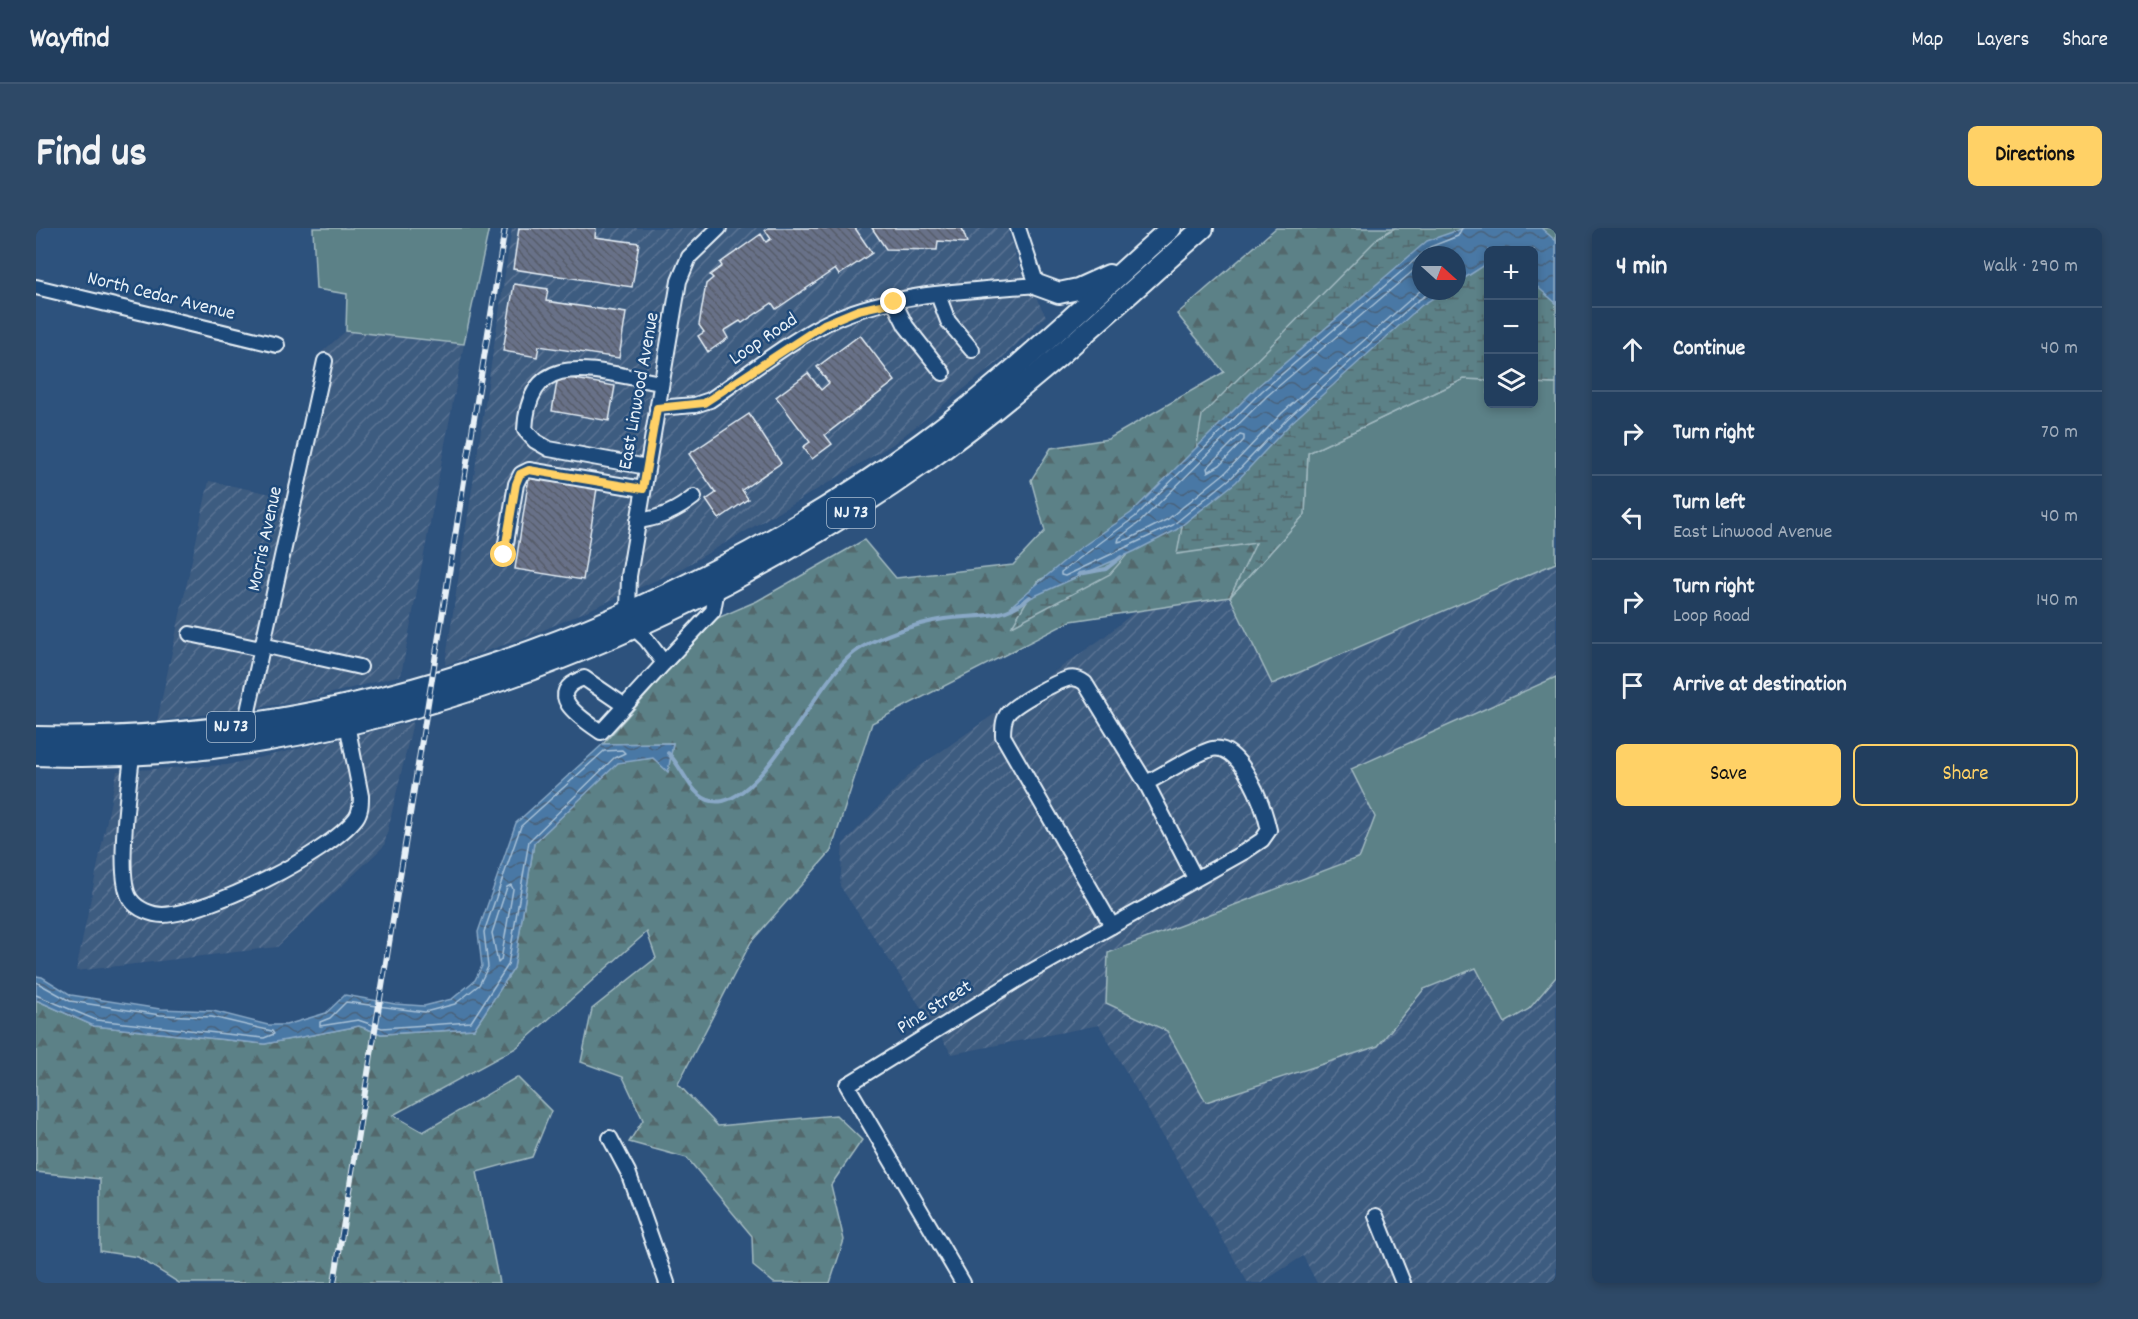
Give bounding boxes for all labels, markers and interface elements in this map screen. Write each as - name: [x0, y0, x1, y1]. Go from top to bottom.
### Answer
- text: Wayfind: [30, 21, 110, 61]
- text: Map: [1912, 26, 1943, 56]
- text: Layers: [1976, 26, 2029, 56]
- text: Share: [2062, 26, 2108, 56]
- text: Find us: [36, 126, 147, 186]
- button: Directions: [1968, 126, 2102, 186]
- north arrow: [1412, 246, 1466, 300]
- map controls: [1484, 246, 1538, 408]
- button: +: [1484, 246, 1538, 300]
- text: 4 min: [1616, 249, 1667, 286]
- text: Walk · 290 m: [1983, 253, 2078, 281]
- street label: North Cedar Avenue: [84, 265, 238, 329]
- route end: [880, 288, 906, 314]
- button: −: [1484, 300, 1538, 354]
- street label: Loop Road: [724, 307, 804, 373]
- street label: East Linwood Avenue: [612, 310, 668, 472]
- icon: ahead: [1616, 333, 1649, 366]
- text: Continue: [1673, 334, 1745, 365]
- text: 40 m: [2040, 335, 2078, 363]
- button: layers: [1484, 354, 1538, 408]
- icon: right: [1616, 417, 1649, 450]
- text: Turn right: [1673, 418, 1755, 449]
- text: 70 m: [2041, 419, 2078, 447]
- street label: Morris Avenue: [241, 484, 291, 594]
- text: Turn left: [1673, 488, 1745, 519]
- road number: NJ 73: [827, 498, 875, 528]
- icon: left: [1616, 501, 1649, 534]
- text: 40 m: [2040, 503, 2078, 531]
- text: East Linwood Avenue: [1673, 519, 1832, 547]
- route start: [490, 541, 516, 567]
- text: Turn right: [1673, 572, 1755, 603]
- icon: right: [1616, 585, 1649, 618]
- text: 140 m: [2036, 587, 2078, 615]
- text: Loop Road: [1673, 603, 1750, 631]
- icon: arrive: [1616, 669, 1649, 702]
- text: Arrive at destination: [1673, 670, 1847, 701]
- road number: NJ 73: [207, 712, 255, 742]
- button: Save: [1616, 744, 1841, 806]
- button: Share: [1853, 744, 2078, 806]
- street label: Pine Street: [892, 974, 978, 1042]

